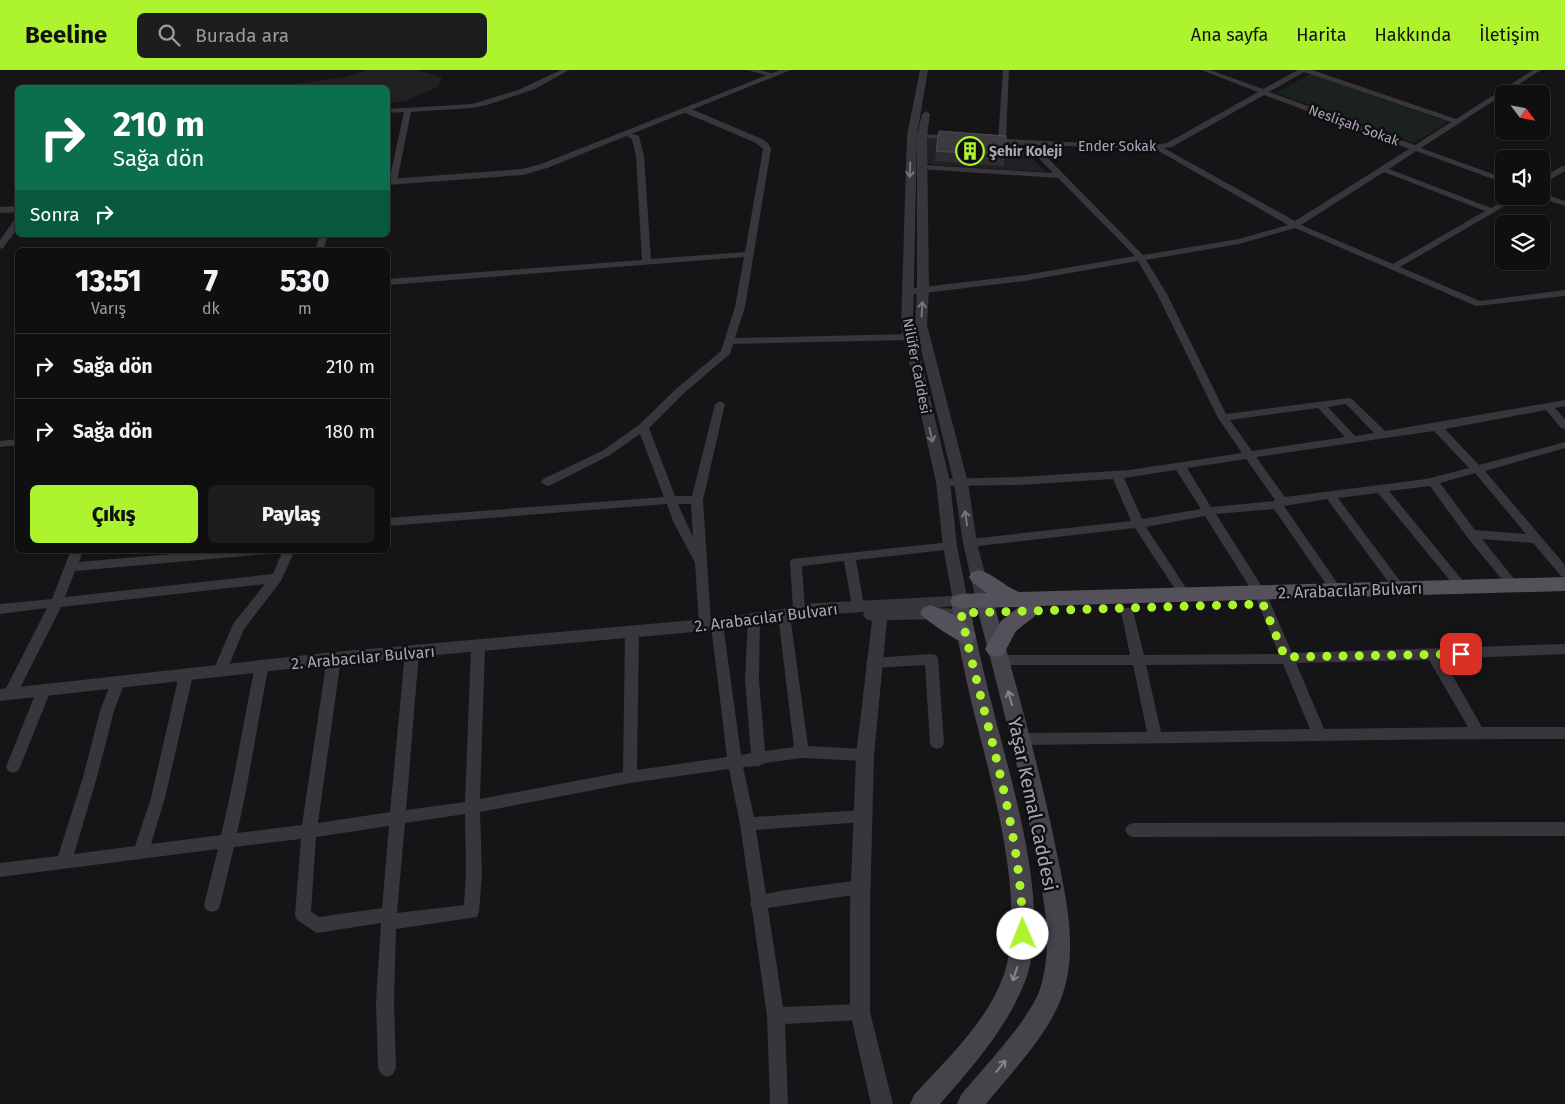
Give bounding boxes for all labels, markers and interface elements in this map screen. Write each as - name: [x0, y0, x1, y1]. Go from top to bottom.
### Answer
- search box: [137, 13, 487, 58]
- text: Beeline: [25, 21, 107, 49]
- icon: search: [155, 21, 183, 49]
- text: Burada ara: [195, 24, 289, 47]
- text: Ana sayfa: [1191, 24, 1268, 46]
- text: Harita: [1296, 24, 1347, 46]
- text: Hakkında: [1375, 24, 1451, 46]
- text: İletişim: [1479, 24, 1540, 46]
- north arrow: [1495, 85, 1550, 140]
- map controls: [1495, 85, 1550, 270]
- street label: Neslişah Sokak: [1306, 101, 1402, 150]
- text: 210 m: [113, 103, 205, 145]
- icon: right: [30, 105, 95, 170]
- building icon: Şehir Koleji: [955, 136, 985, 166]
- street label: Ender Sokak: [1078, 138, 1157, 155]
- place label: Şehir Koleji: [989, 143, 1062, 161]
- text: Sağa dön: [113, 145, 204, 172]
- button: sound: [1495, 150, 1550, 205]
- one-way arrow: [906, 162, 915, 178]
- icon: right: [90, 200, 118, 228]
- text: Sonra: [30, 203, 80, 226]
- button: layers: [1495, 215, 1550, 270]
- text: 13:51: [75, 263, 142, 299]
- text: 7: [204, 263, 218, 299]
- text: 530: [280, 263, 330, 299]
- text: Varış: [91, 299, 126, 318]
- text: dk: [202, 299, 220, 318]
- text: m: [298, 299, 312, 318]
- one-way arrow: [918, 301, 927, 317]
- street label: Nilüfer Caddesi: [899, 317, 934, 415]
- icon: right: [30, 352, 58, 380]
- text: Sağa dön: [73, 355, 153, 378]
- text: 210 m: [326, 355, 375, 378]
- icon: right: [30, 417, 58, 445]
- text: Sağa dön: [73, 420, 153, 443]
- text: 180 m: [324, 420, 375, 443]
- one-way arrow: [927, 426, 936, 442]
- button: Çıkış: [30, 485, 198, 543]
- button: Paylaş: [208, 485, 375, 543]
- one-way arrow: [960, 511, 970, 527]
- street label: 2. Arabacılar Bulvarı: [1278, 578, 1422, 603]
- street label: 2. Arabacılar Bulvarı: [693, 599, 839, 636]
- pin: [1440, 633, 1482, 675]
- icon: arrive: [1447, 640, 1475, 668]
- street label: 2. Arabacılar Bulvarı: [290, 642, 436, 673]
- one-way arrow: [1004, 691, 1014, 707]
- street label: Yaşar Kemal Caddesi: [1003, 715, 1062, 893]
- position arrow: [996, 907, 1048, 959]
- one-way arrow: [1010, 966, 1019, 982]
- one-way arrow: [995, 1060, 1006, 1073]

